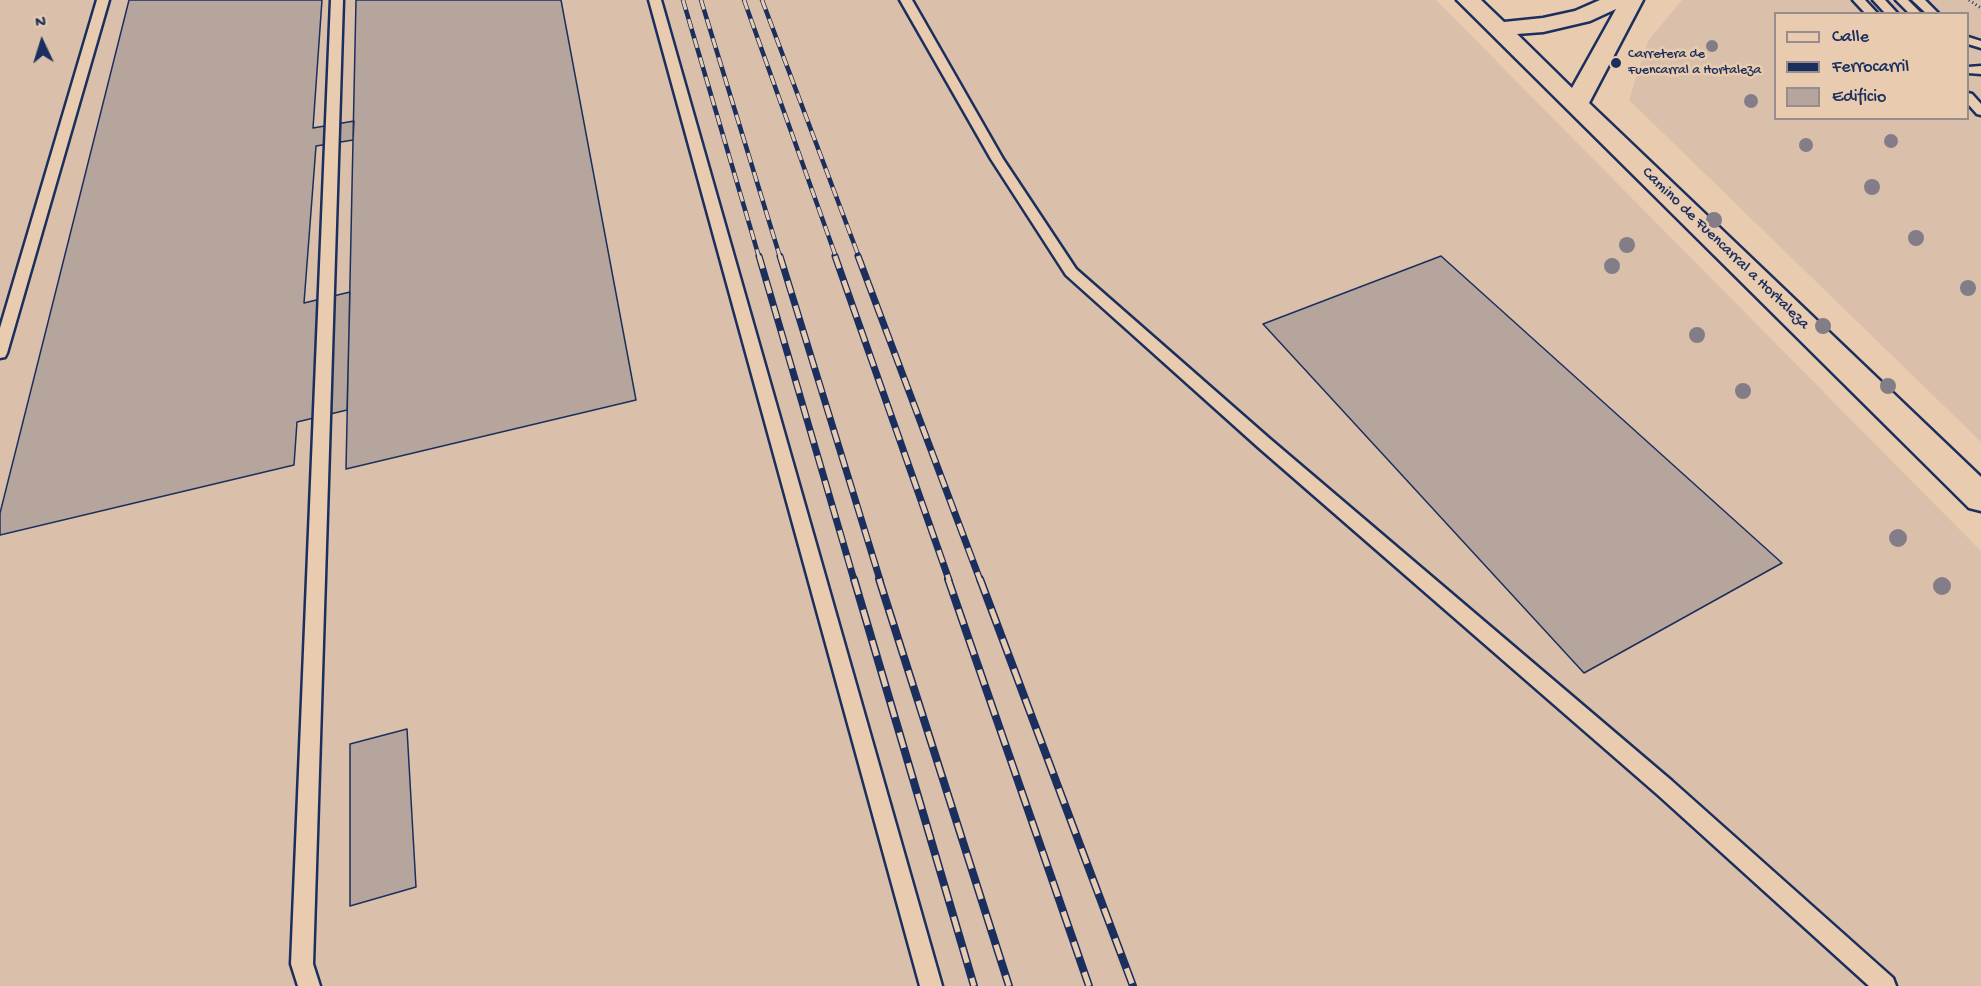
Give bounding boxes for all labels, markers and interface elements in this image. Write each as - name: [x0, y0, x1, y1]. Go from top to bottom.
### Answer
- north arrow: [12, 12, 72, 72]
- legend: [1774, 12, 1969, 120]
- text: N: [35, 14, 47, 33]
- text: Calle: [1832, 27, 1869, 48]
- place label: Carretera de Fuencarral a Hortaleza: [1628, 47, 1761, 80]
- marker: Carretera de Fuencarral a Hortaleza: [1609, 56, 1623, 70]
- text: Ferrocarril: [1832, 57, 1909, 78]
- text: Edificio: [1832, 87, 1886, 108]
- street label: Camino de Fuencarral a Hortaleza: [1637, 164, 1813, 334]

